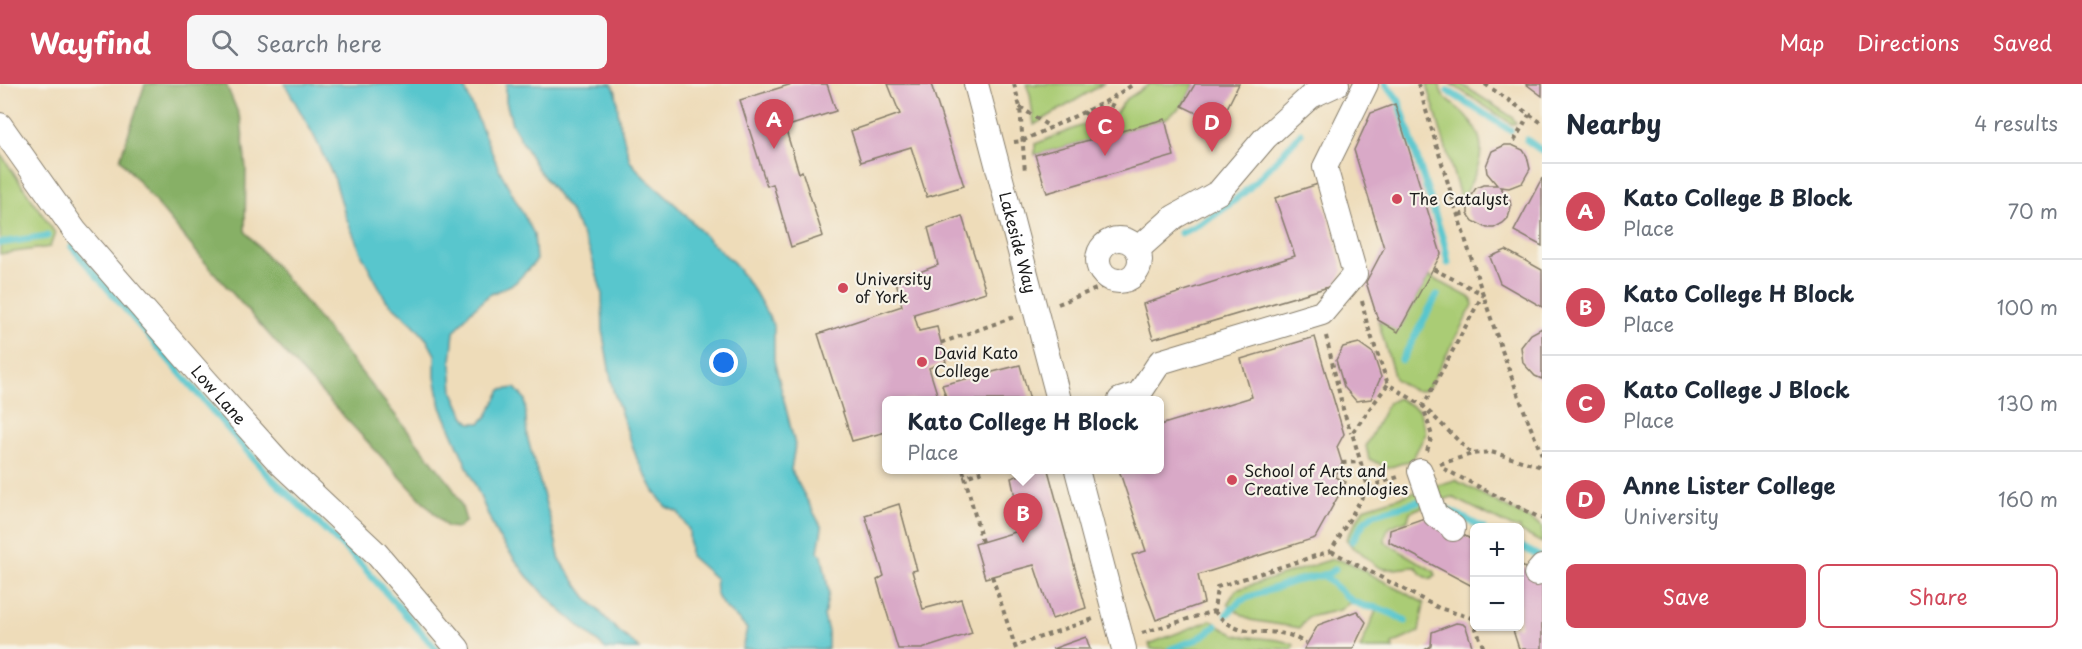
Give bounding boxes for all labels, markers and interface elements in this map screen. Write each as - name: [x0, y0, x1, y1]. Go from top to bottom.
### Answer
- search box: [187, 15, 607, 69]
- text: Wayfind: [30, 21, 151, 64]
- icon: search: [208, 26, 241, 59]
- text: Search here: [256, 26, 382, 59]
- text: Map: [1779, 26, 1824, 58]
- text: Directions: [1857, 26, 1959, 58]
- text: Saved: [1992, 26, 2052, 58]
- pin: A: [754, 100, 794, 149]
- pin: D: [1192, 103, 1232, 152]
- text: Nearby: [1566, 104, 1661, 143]
- pin: C: [1086, 106, 1124, 156]
- text: 4 results: [1974, 108, 2058, 138]
- text: Kato College B Block: [1623, 180, 1853, 213]
- place label: The Catalyst: [1409, 186, 1509, 210]
- street label: Lakeside Way: [994, 189, 1043, 296]
- marker: The Catalyst: [1390, 192, 1404, 206]
- text: A: [1578, 196, 1593, 226]
- text: 70 m: [2008, 196, 2058, 226]
- text: Place: [1623, 213, 1674, 243]
- place label: University of York: [855, 266, 932, 308]
- text: Kato College H Block: [1623, 276, 1854, 309]
- marker: University of York: [836, 281, 850, 295]
- text: B: [1579, 292, 1592, 322]
- text: 100 m: [1997, 292, 2058, 322]
- text: Place: [1623, 309, 1674, 339]
- place label: David Kato College: [934, 340, 1018, 382]
- your location: [709, 348, 738, 377]
- marker: David Kato College: [915, 355, 929, 369]
- street label: Low Lane: [186, 359, 253, 429]
- text: Kato College J Block: [1623, 372, 1850, 405]
- text: C: [1578, 388, 1593, 418]
- text: 130 m: [1998, 388, 2058, 418]
- popup: [882, 396, 1164, 474]
- text: Kato College H Block: [907, 404, 1139, 437]
- text: Place: [1623, 405, 1674, 435]
- text: Place: [907, 437, 958, 467]
- place label: School of Arts and Creative Technologies: [1244, 458, 1408, 500]
- text: Anne Lister College: [1623, 468, 1836, 501]
- marker: School of Arts and Creative Technologies: [1225, 473, 1239, 487]
- text: D: [1578, 484, 1593, 514]
- text: 160 m: [1998, 484, 2058, 514]
- pin: B: [1004, 494, 1042, 543]
- text: University: [1623, 501, 1719, 531]
- map controls: [1470, 523, 1524, 631]
- button: +: [1470, 523, 1524, 577]
- button: Save: [1566, 564, 1806, 628]
- button: Share: [1818, 564, 2058, 628]
- button: −: [1470, 577, 1524, 631]

